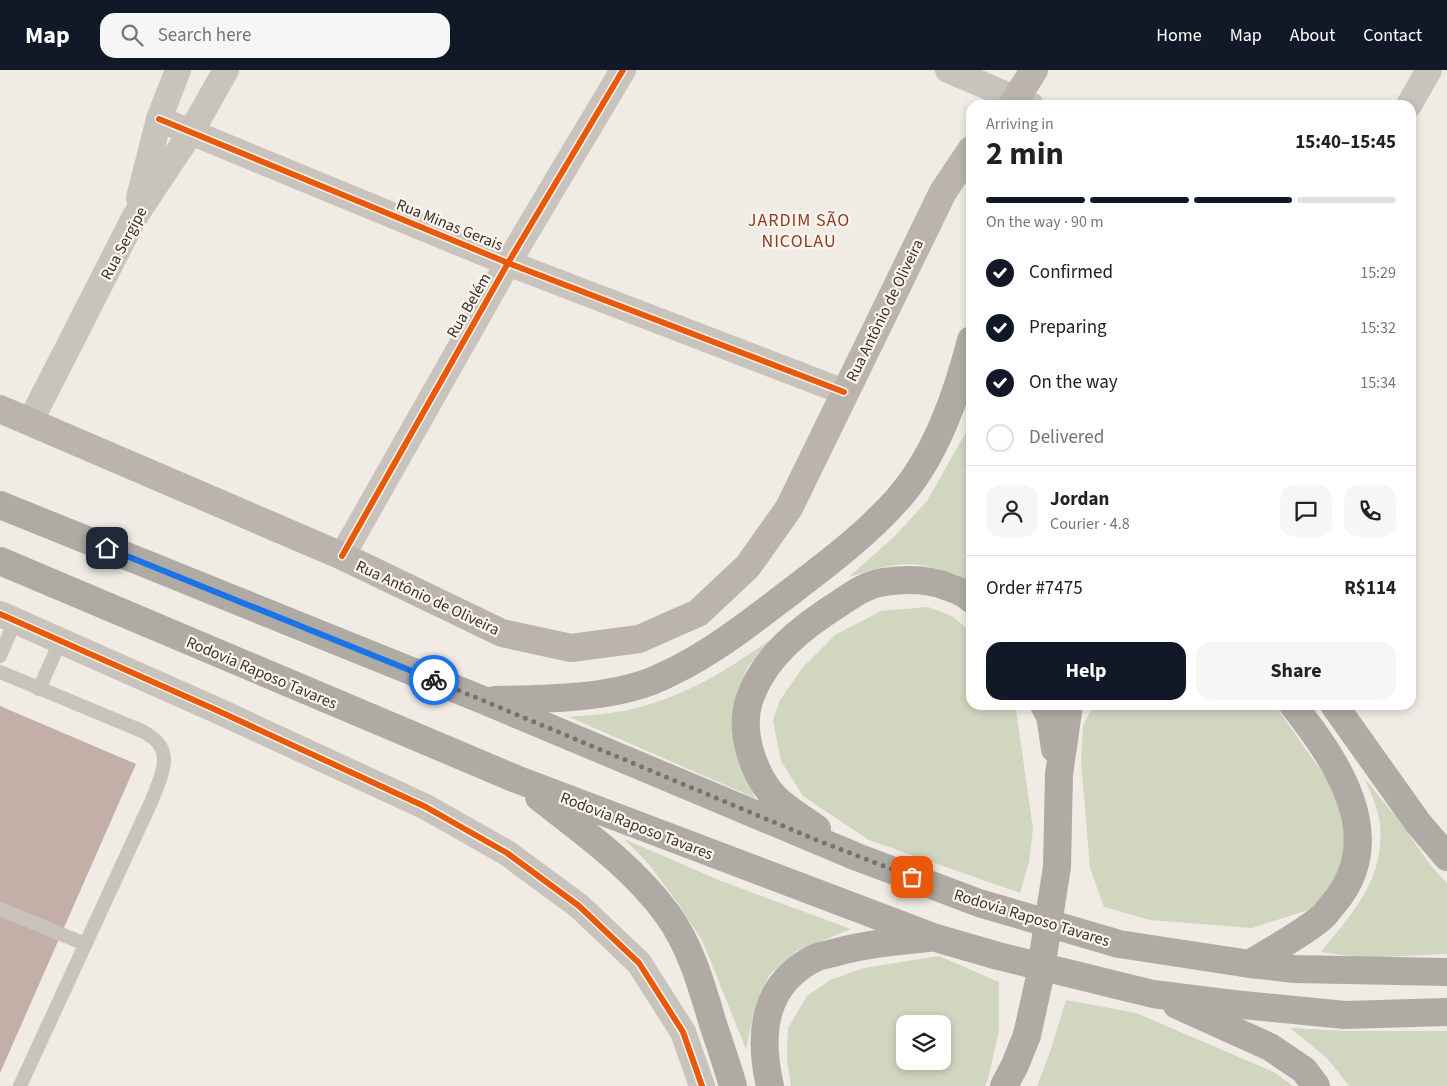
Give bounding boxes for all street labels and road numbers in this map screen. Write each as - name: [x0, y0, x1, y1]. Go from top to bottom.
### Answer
- street label: Rua Minas Gerais: [393, 194, 506, 256]
- street label: Rua Sergipe: [95, 203, 152, 284]
- street label: Rua Antônio de Oliveira: [841, 235, 929, 385]
- street label: Rua Belém: [441, 269, 496, 342]
- street label: Rua Antônio de Oliveira: [352, 555, 503, 641]
- street label: Rodovia Raposo Tavares: [183, 631, 341, 715]
- street label: Rodovia Raposo Tavares: [557, 787, 716, 865]
- street label: Rodovia Raposo Tavares: [951, 884, 1113, 952]

